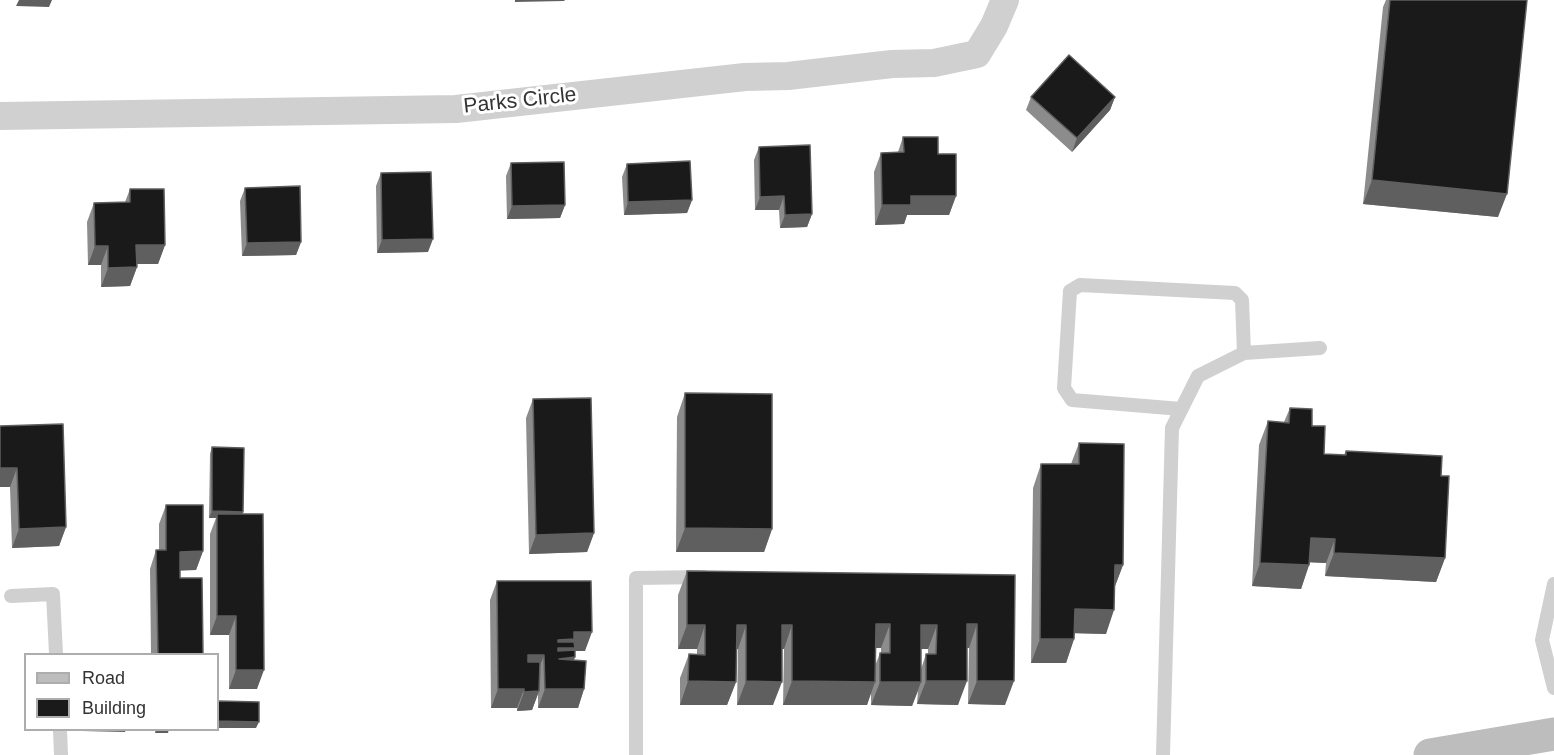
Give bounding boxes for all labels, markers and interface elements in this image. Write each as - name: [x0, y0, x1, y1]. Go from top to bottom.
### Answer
- street label: Parks Circle: [462, 83, 578, 119]
- legend: [24, 653, 219, 731]
- text: Road: [82, 668, 125, 688]
- text: Building: [82, 698, 146, 718]

